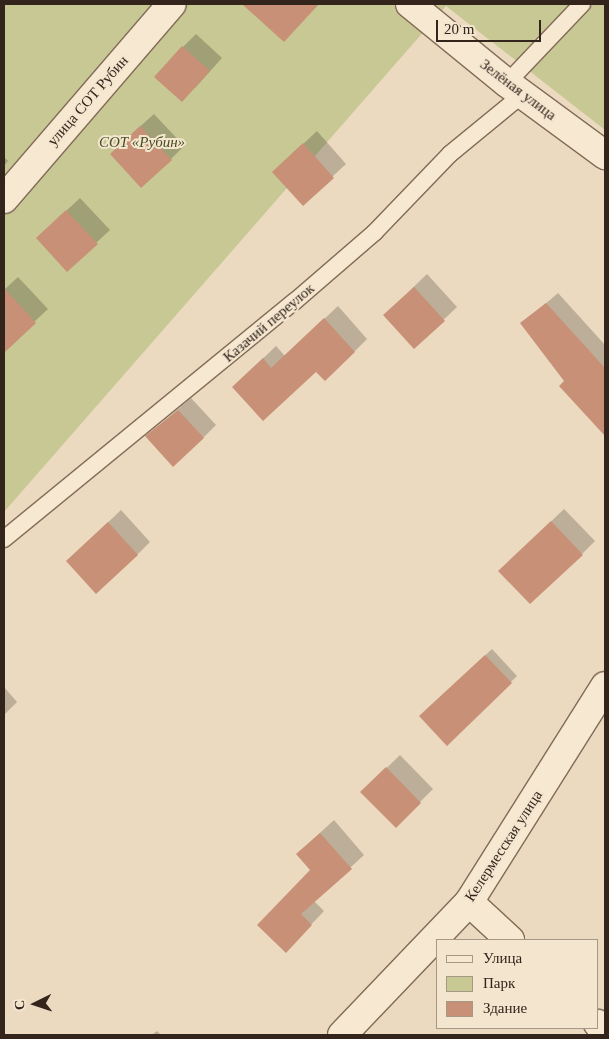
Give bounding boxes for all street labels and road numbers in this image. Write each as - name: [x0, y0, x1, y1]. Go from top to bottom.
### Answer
- street label: улица СОТ Рубин: [44, 52, 132, 150]
- street label: Зелёная улица: [476, 56, 560, 124]
- street label: Казачий переулок: [220, 280, 318, 366]
- street label: Келермесская улица: [461, 787, 547, 905]

